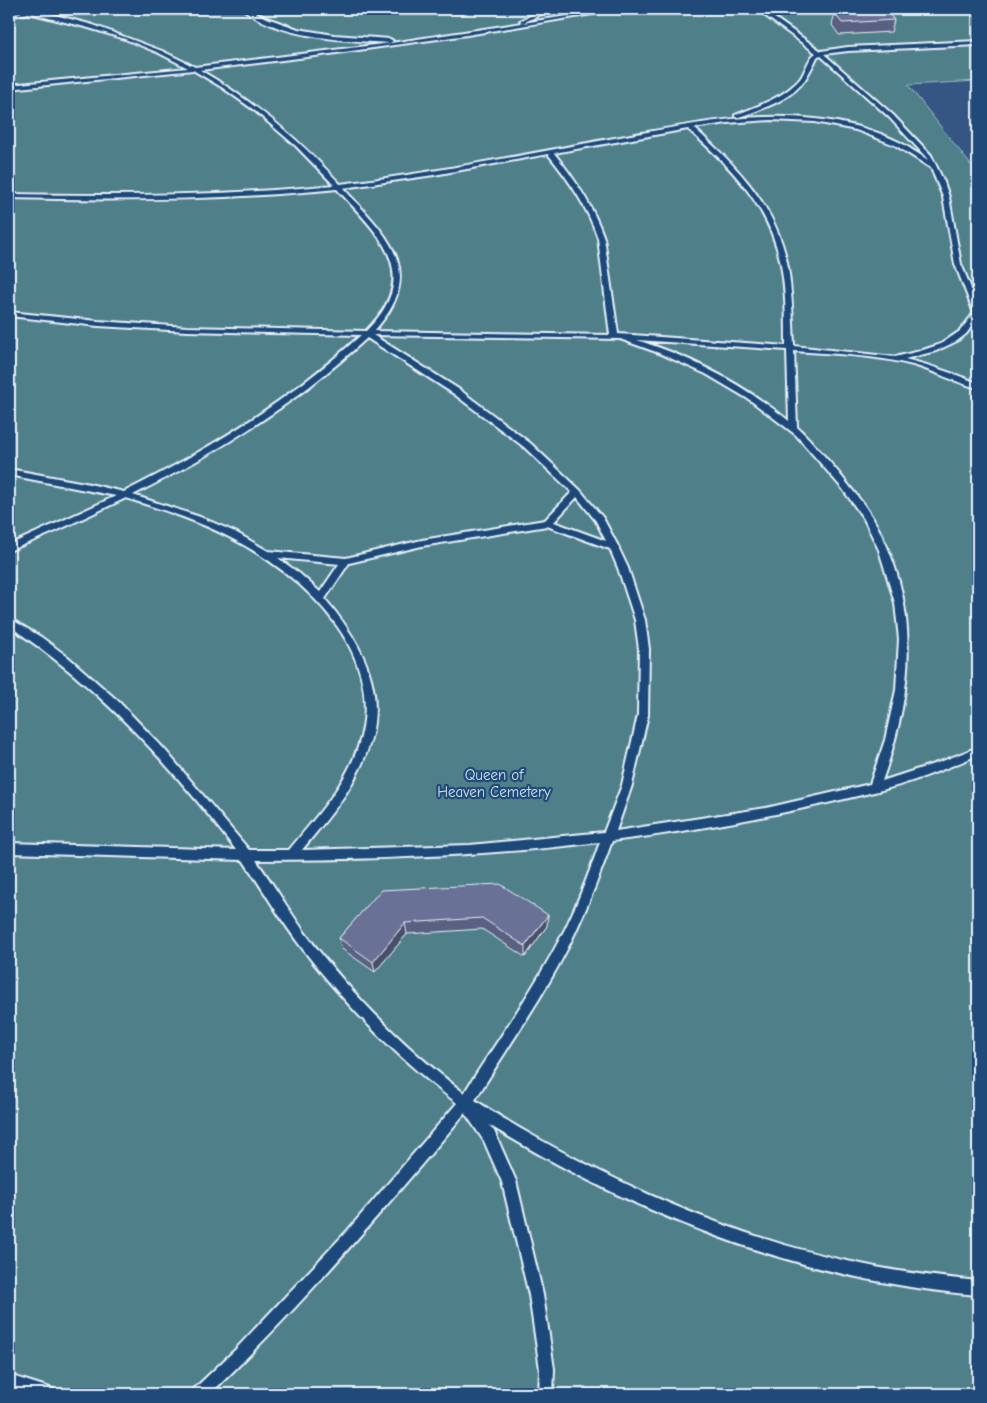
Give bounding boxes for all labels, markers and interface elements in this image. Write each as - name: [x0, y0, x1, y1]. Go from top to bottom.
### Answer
- park label: Queen of Heaven Cemetery: [437, 766, 551, 801]

